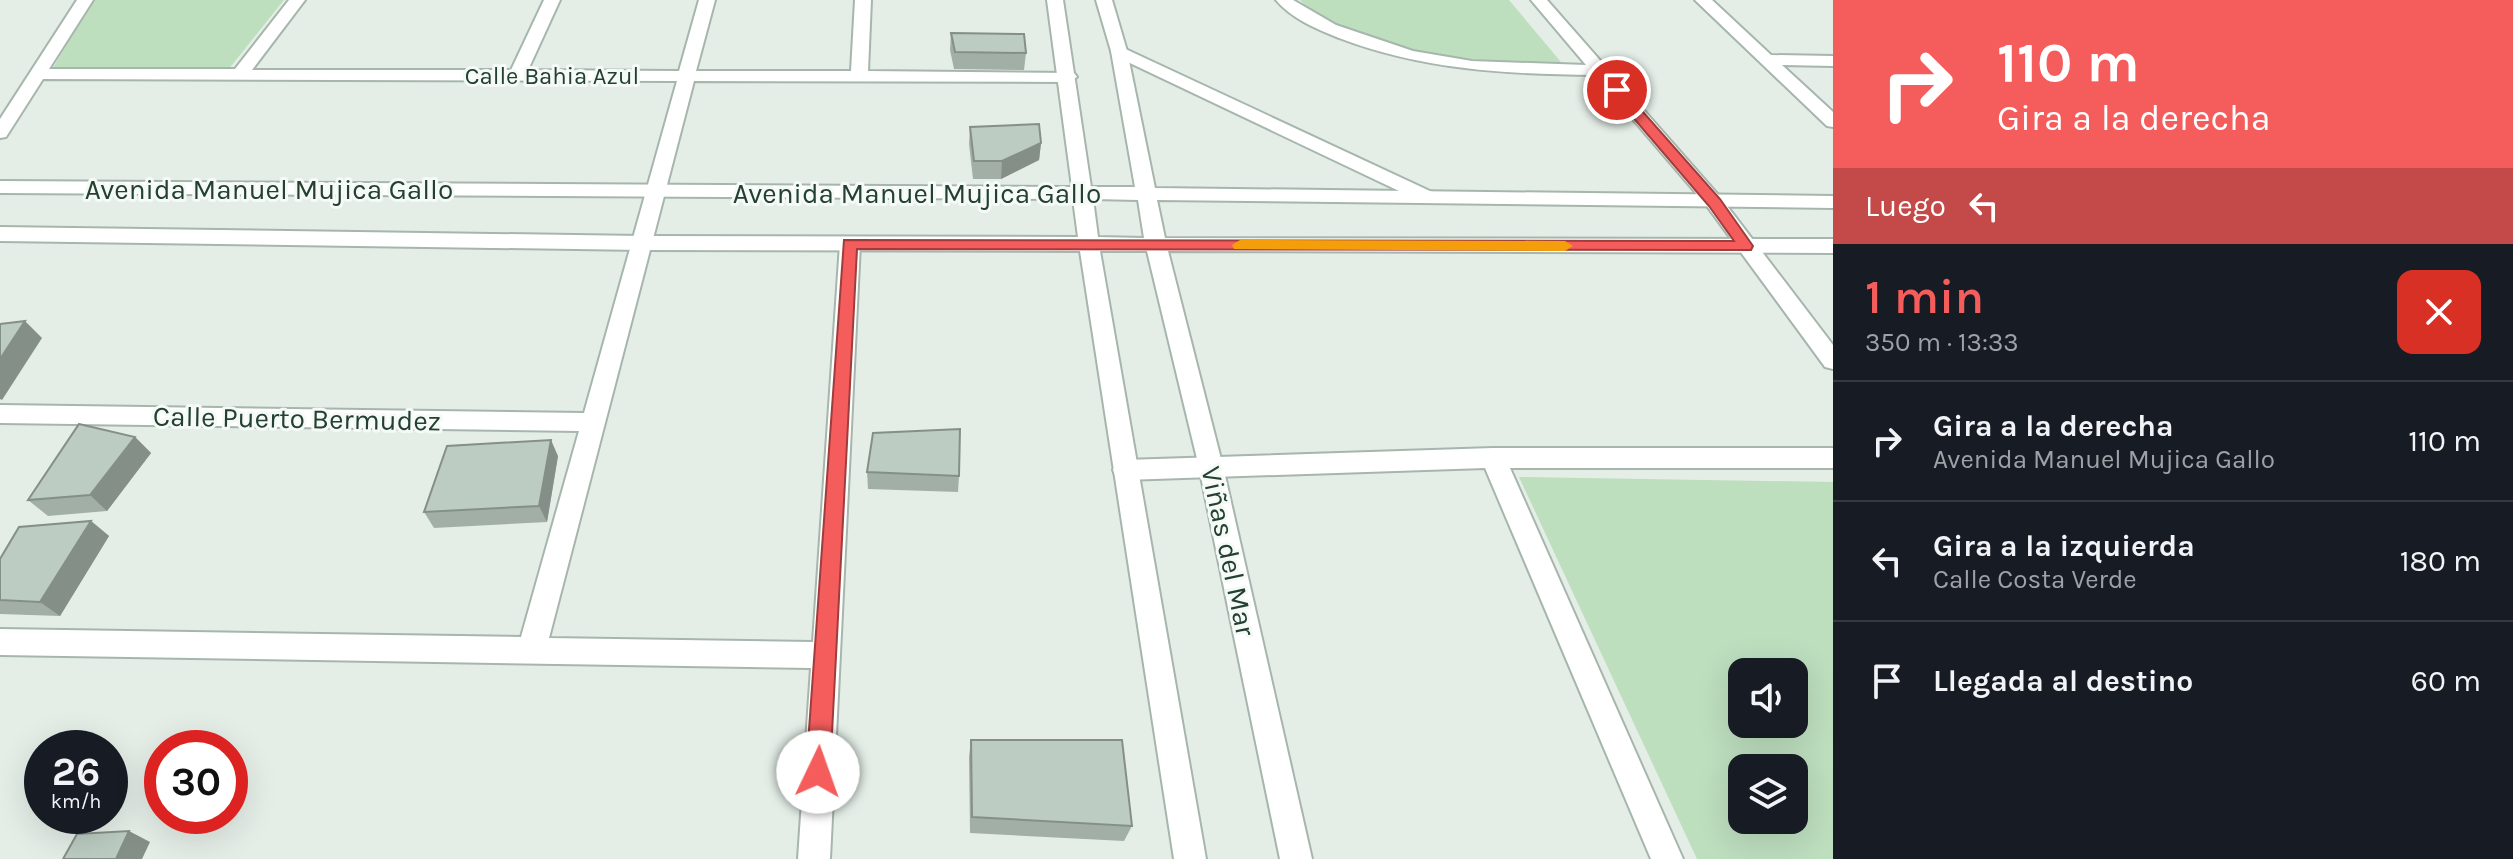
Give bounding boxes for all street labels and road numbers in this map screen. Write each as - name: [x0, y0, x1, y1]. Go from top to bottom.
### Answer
- street label: Calle Bahia Azul: [465, 62, 639, 90]
- street label: Avenida Manuel Mujica Gallo: [85, 173, 453, 206]
- street label: Avenida Manuel Mujica Gallo: [733, 177, 1101, 210]
- street label: Calle Puerto Bermudez: [153, 399, 441, 438]
- street label: Viñas del Mar: [1194, 463, 1263, 640]

